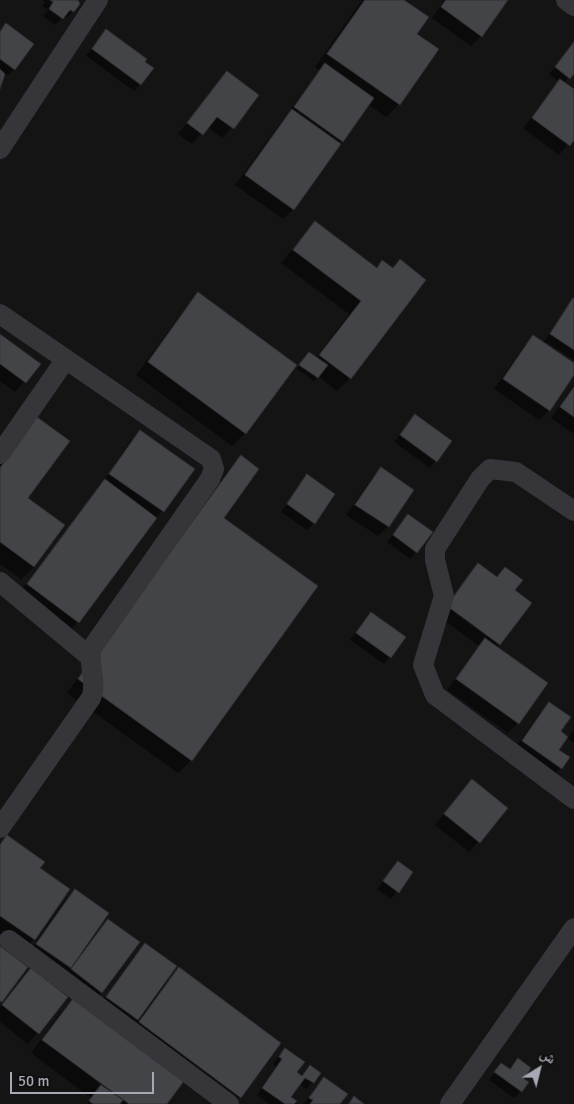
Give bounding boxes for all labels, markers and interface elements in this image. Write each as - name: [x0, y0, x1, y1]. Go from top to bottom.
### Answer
- north arrow: [514, 1044, 564, 1094]
- text: ش: [537, 1045, 559, 1068]
- scale bar: [12, 1062, 156, 1094]
- text: 50 m: [18, 1072, 49, 1090]

